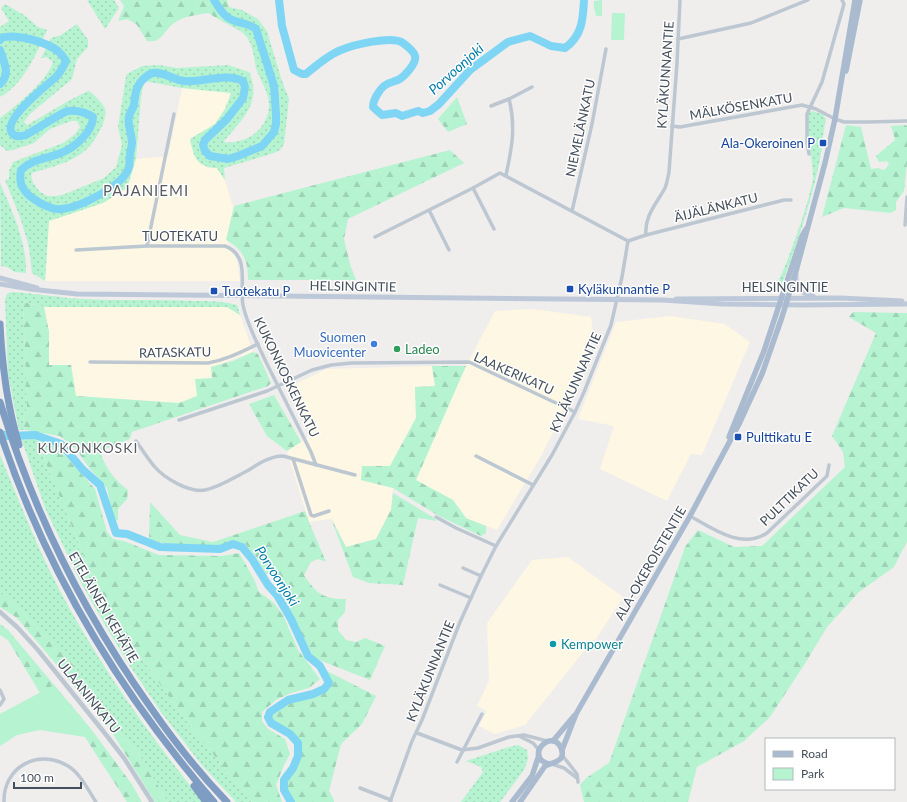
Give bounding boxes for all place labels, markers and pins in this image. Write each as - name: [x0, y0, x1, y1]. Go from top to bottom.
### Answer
- place label: Ala-Okeroinen P: [721, 135, 815, 151]
- marker: Ala-Okeroinen P: [818, 138, 828, 148]
- place label: Kyläkunnantie P: [578, 281, 670, 297]
- place label: Tuotekatu P: [222, 283, 291, 299]
- marker: Kyläkunnantie P: [565, 284, 575, 294]
- marker: Tuotekatu P: [209, 286, 219, 296]
- place label: Suomen Muovicenter: [293, 329, 366, 360]
- marker: Suomen Muovicenter: [369, 339, 379, 349]
- place label: Ladeo: [405, 341, 440, 357]
- marker: Ladeo: [392, 344, 402, 354]
- place label: Pulttikatu E: [746, 429, 812, 445]
- marker: Pulttikatu E: [733, 432, 743, 442]
- place label: Kempower: [561, 636, 623, 652]
- marker: Kempower: [548, 639, 558, 649]

